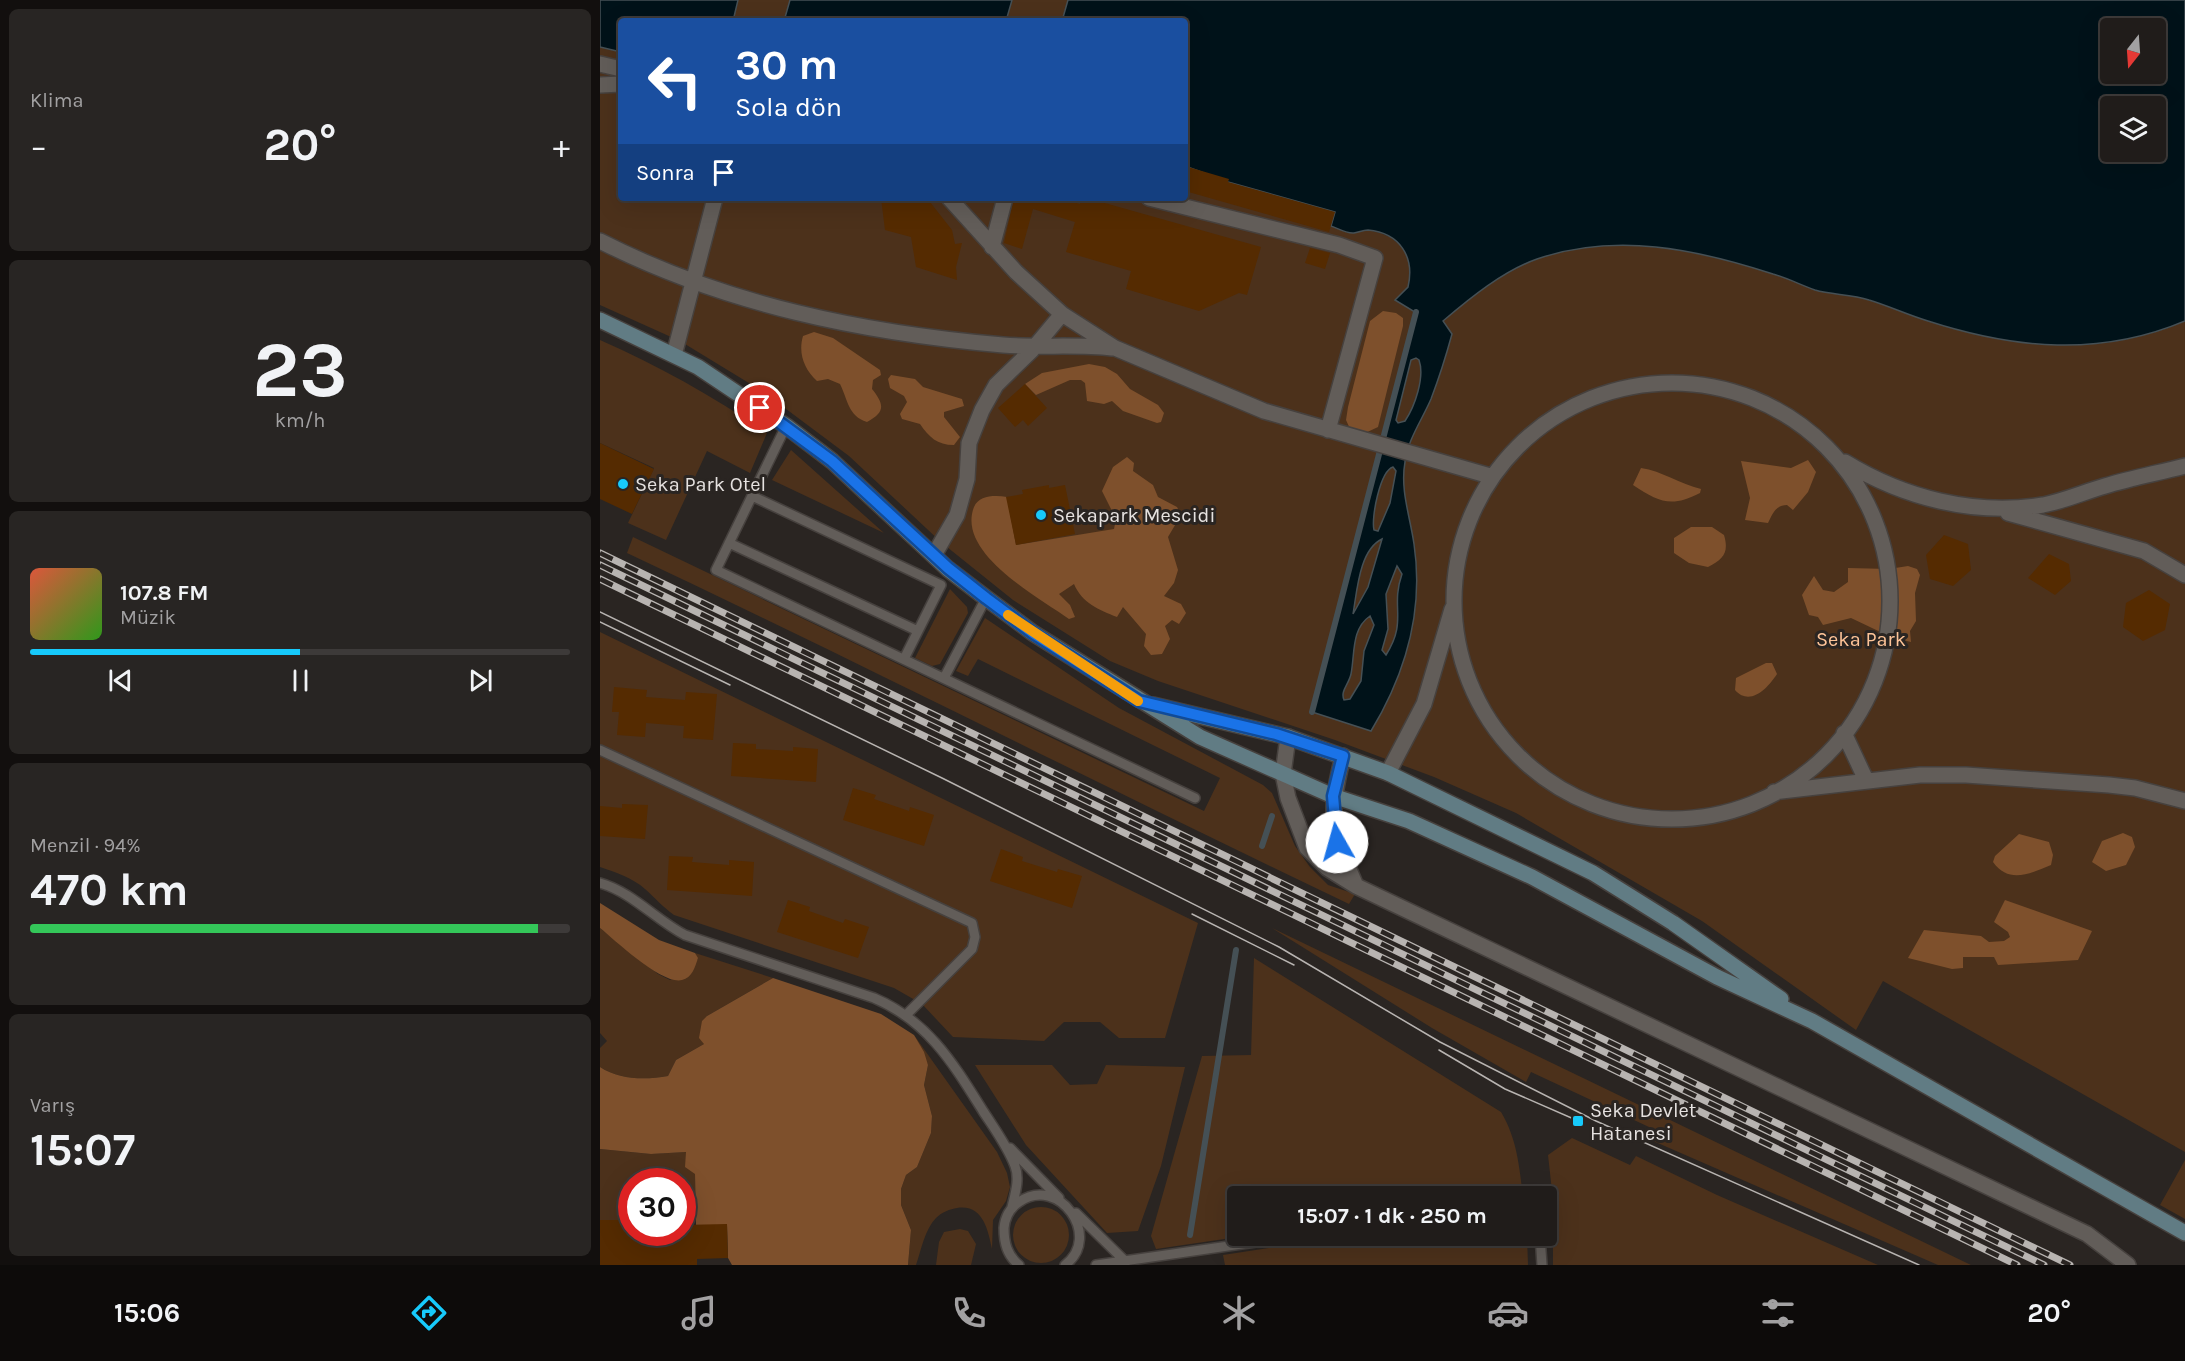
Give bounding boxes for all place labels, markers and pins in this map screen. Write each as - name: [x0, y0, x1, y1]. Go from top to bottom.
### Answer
- pin: [734, 382, 785, 433]
- place label: Seka Park Otel: [635, 473, 766, 496]
- marker: Seka Park Otel: [616, 477, 630, 491]
- place label: Sekapark Mescidi: [1053, 504, 1215, 527]
- marker: Sekapark Mescidi: [1034, 508, 1048, 522]
- place label: Seka Devlet Hatanesi: [1590, 1099, 1697, 1145]
- marker: Seka Devlet Hatanesi: [1571, 1114, 1585, 1128]

